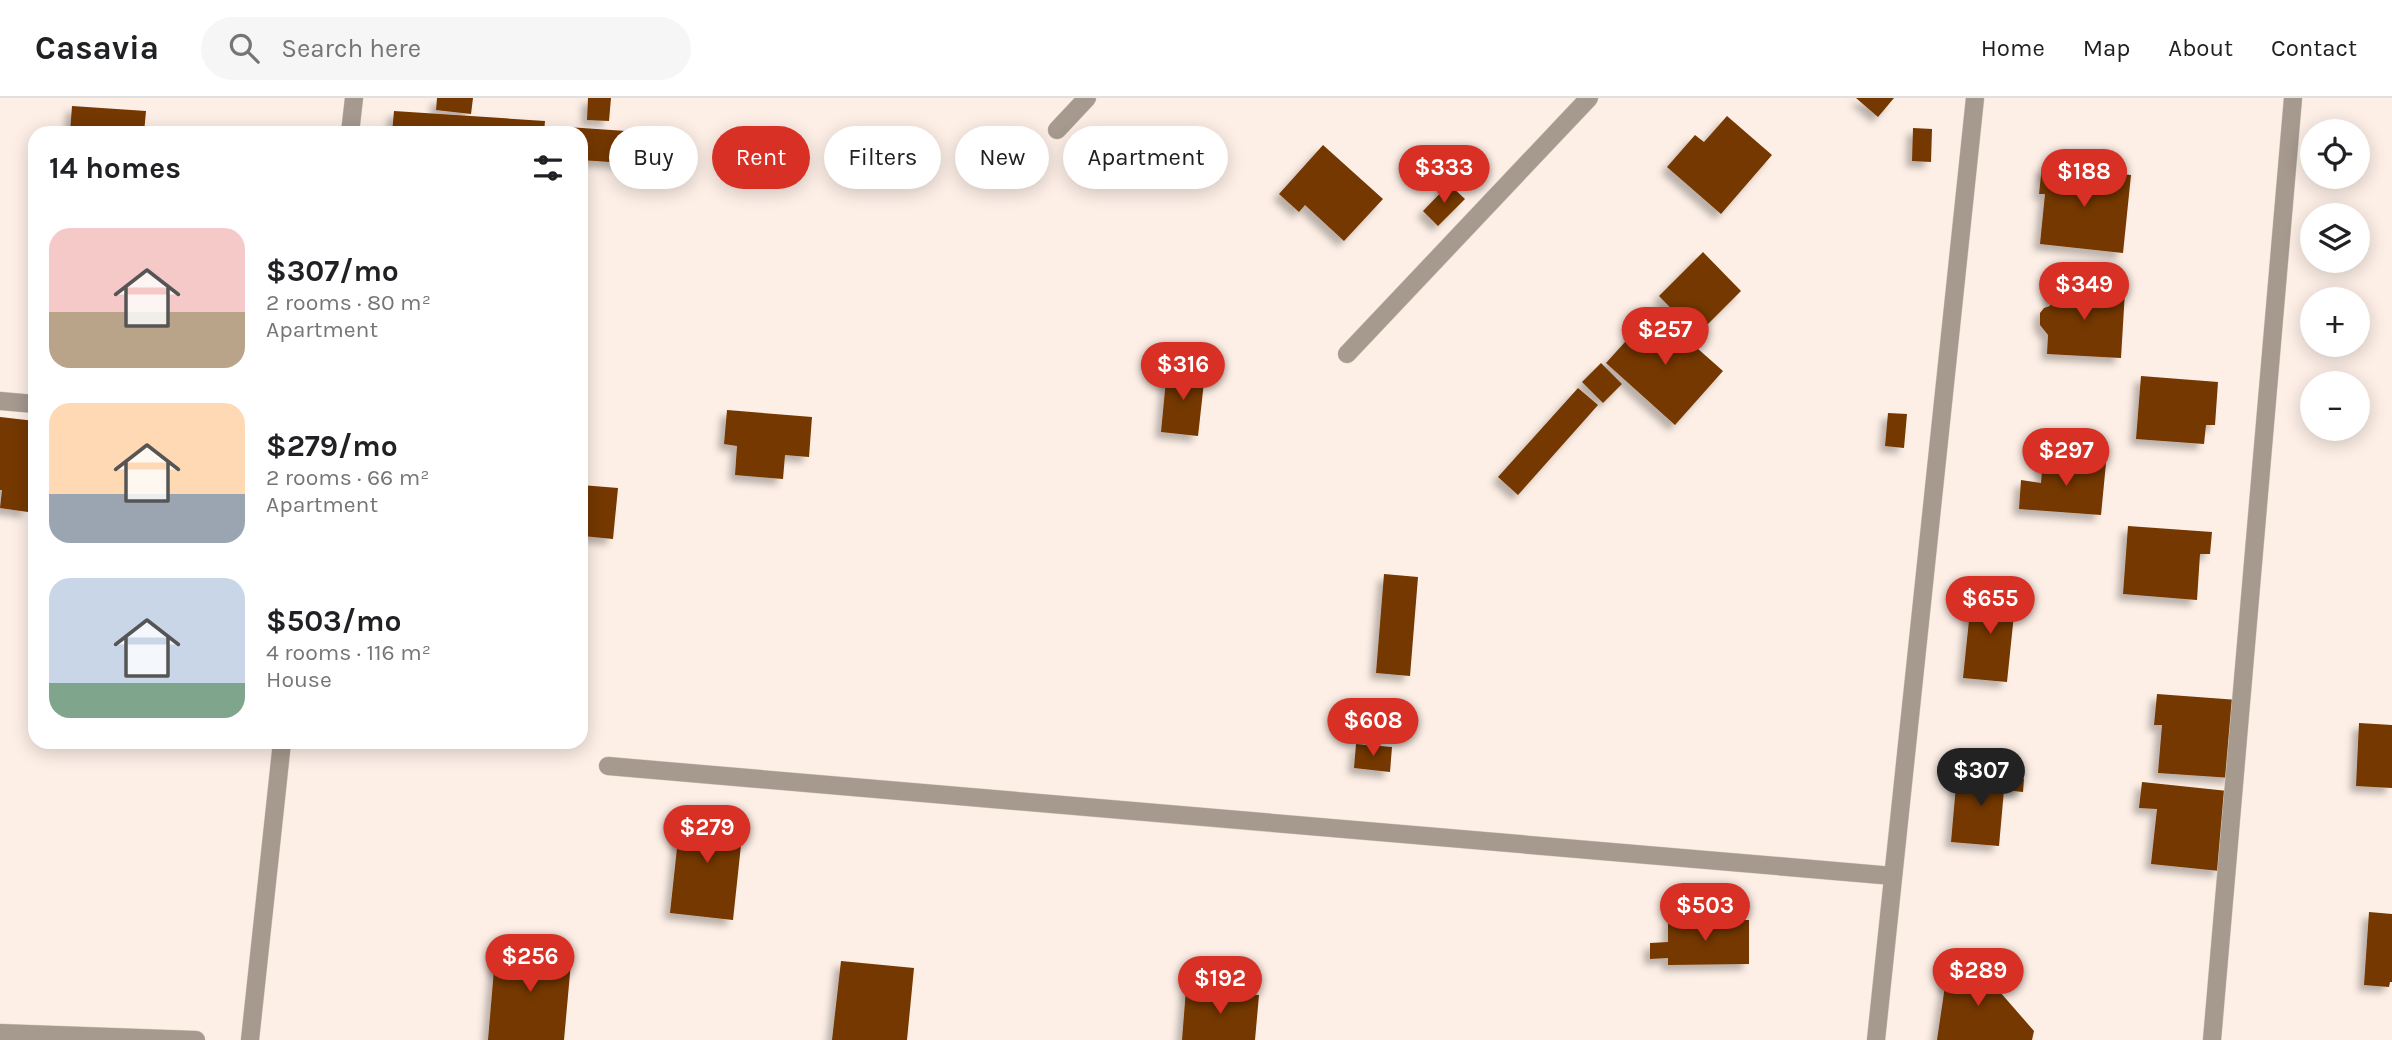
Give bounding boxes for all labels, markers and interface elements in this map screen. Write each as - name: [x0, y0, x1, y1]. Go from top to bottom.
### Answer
- search box: [201, 17, 691, 80]
- text: Casavia: [35, 29, 159, 67]
- icon: search: [225, 29, 263, 67]
- text: Search here: [281, 33, 421, 64]
- text: Home: [1981, 34, 2045, 62]
- text: Map: [2083, 34, 2130, 62]
- text: About: [2168, 34, 2233, 62]
- text: Contact: [2271, 34, 2357, 62]
- map controls: [2300, 119, 2370, 441]
- button: locate: [2300, 119, 2370, 189]
- chip: Buy: [609, 126, 698, 189]
- chip: Rent: [712, 126, 810, 189]
- chip: Filters: [824, 126, 941, 189]
- chip: New: [955, 126, 1049, 189]
- chip: Apartment: [1063, 126, 1228, 189]
- pin: $333: [1403, 146, 1485, 205]
- icon: filters: [529, 149, 567, 187]
- text: 14 homes: [49, 150, 181, 186]
- pin: $188: [2043, 150, 2125, 209]
- text: $333: [1415, 154, 1473, 181]
- text: $188: [2057, 158, 2111, 185]
- button: layers: [2300, 203, 2370, 273]
- text: $307/mo: [266, 253, 399, 289]
- icon: home: [105, 256, 189, 340]
- pin: $349: [2043, 262, 2125, 322]
- text: $349: [2055, 271, 2113, 298]
- button: +: [2300, 287, 2370, 357]
- text: 2 rooms · 80 m²: [266, 289, 431, 316]
- pin: $257: [1624, 308, 1706, 367]
- text: Apartment: [266, 316, 378, 343]
- text: $257: [1638, 316, 1692, 343]
- pin: $316: [1142, 342, 1224, 402]
- text: $316: [1157, 351, 1209, 378]
- button: −: [2300, 371, 2370, 441]
- text: $279/mo: [266, 428, 398, 464]
- pin: $297: [2025, 428, 2107, 488]
- icon: home: [105, 431, 189, 515]
- text: $297: [2038, 437, 2094, 464]
- text: 2 rooms · 66 m²: [266, 464, 429, 491]
- text: Apartment: [266, 491, 378, 518]
- pin: $655: [1949, 576, 2031, 636]
- text: $655: [1962, 585, 2018, 612]
- text: $503/mo: [266, 603, 401, 639]
- icon: home: [105, 606, 189, 690]
- text: 4 rooms · 116 m²: [266, 639, 431, 666]
- text: House: [266, 666, 332, 693]
- pin: $608: [1332, 698, 1414, 758]
- text: $608: [1343, 707, 1403, 734]
- pin: $307: [1940, 748, 2022, 808]
- text: $307: [1953, 757, 2009, 784]
- pin: $279: [666, 806, 748, 865]
- text: $279: [679, 814, 735, 841]
- pin: $503: [1664, 884, 1746, 943]
- text: $503: [1676, 892, 1734, 919]
- pin: $256: [489, 934, 571, 994]
- text: $256: [501, 943, 559, 970]
- pin: $289: [1937, 948, 2019, 1008]
- pin: $192: [1179, 956, 1261, 1016]
- text: $289: [1949, 957, 2007, 984]
- text: $192: [1194, 965, 1246, 992]

